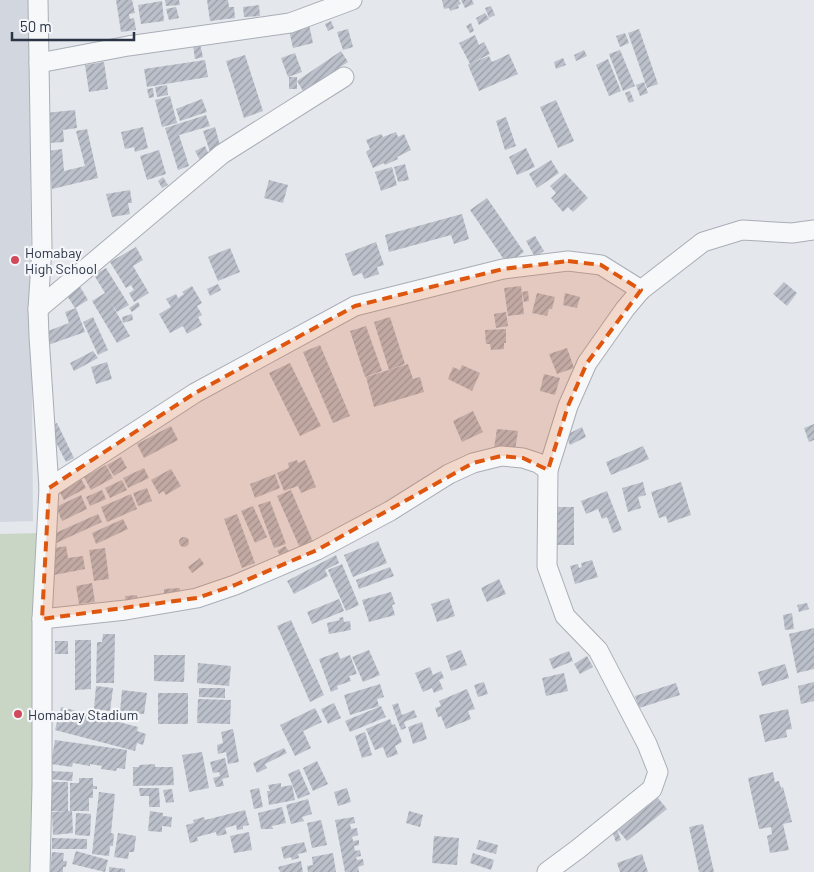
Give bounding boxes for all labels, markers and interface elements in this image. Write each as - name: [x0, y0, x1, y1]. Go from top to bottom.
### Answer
- scale bar: [12, 10, 135, 42]
- text: 50 m: [20, 17, 52, 35]
- place label: Homabay High School: [25, 244, 97, 277]
- marker: Homabay High School: [9, 254, 21, 266]
- place label: Homabay Stadium: [28, 706, 138, 723]
- marker: Homabay Stadium: [12, 708, 24, 720]

